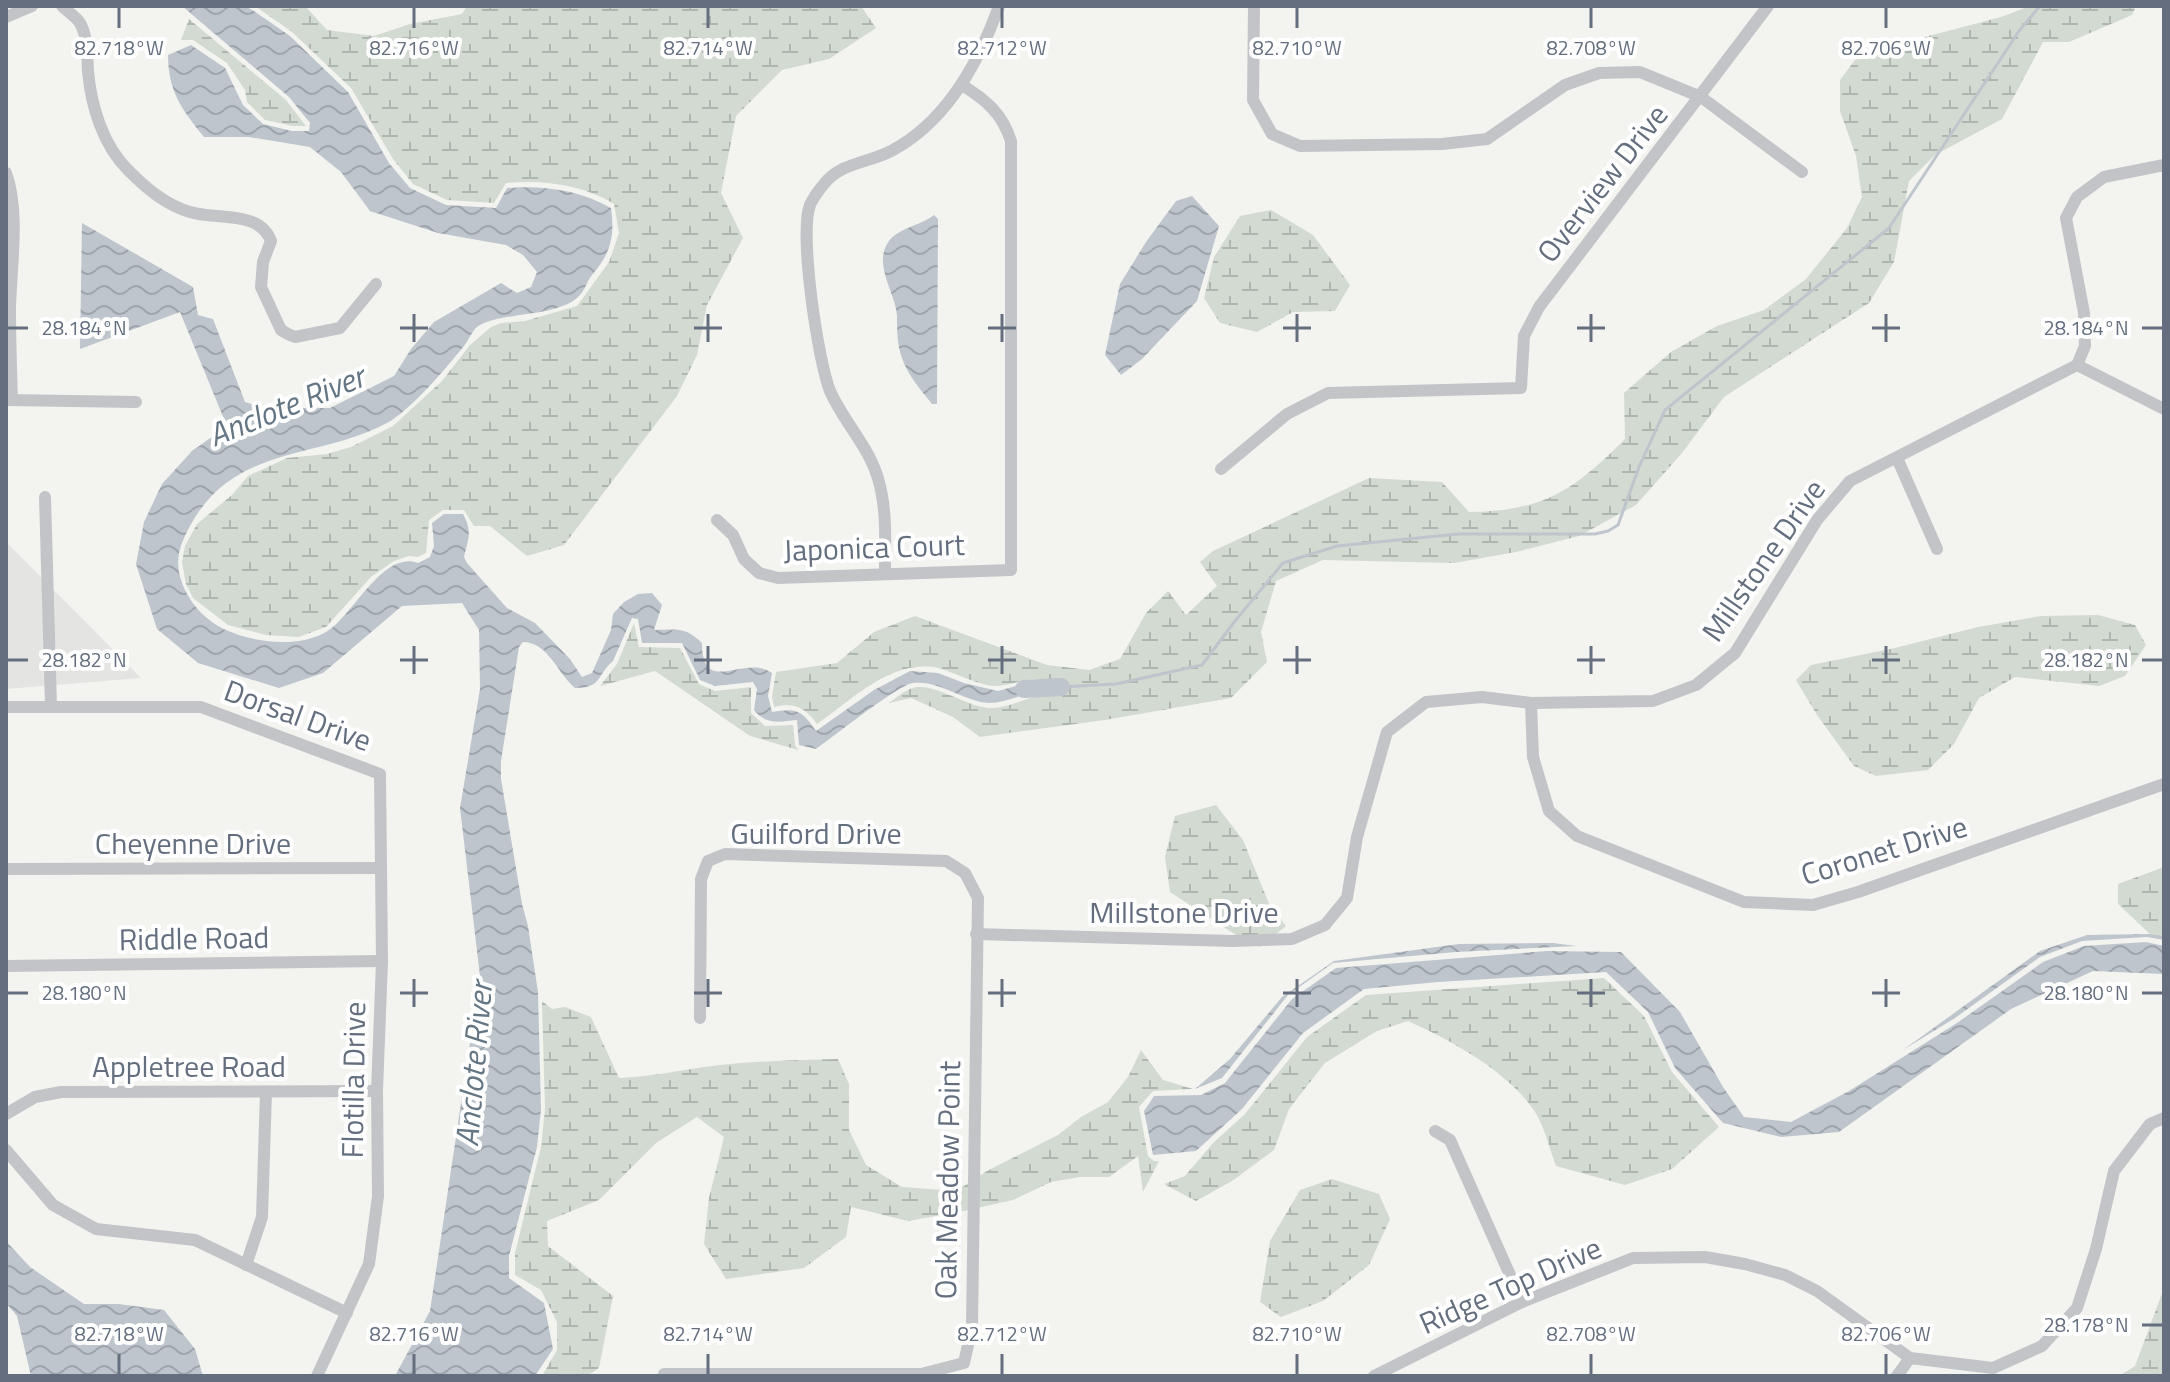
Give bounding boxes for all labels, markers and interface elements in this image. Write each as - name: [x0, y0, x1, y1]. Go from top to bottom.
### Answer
- text: 82.718°W: [74, 32, 164, 63]
- text: 82.716°W: [369, 32, 459, 63]
- text: 82.714°W: [663, 32, 753, 63]
- text: 82.712°W: [957, 32, 1047, 63]
- text: 82.710°W: [1252, 32, 1342, 63]
- text: 82.708°W: [1546, 32, 1636, 63]
- text: 82.706°W: [1841, 32, 1931, 63]
- street label: Overview Drive: [1525, 94, 1679, 272]
- text: 28.184°N: [41, 312, 127, 343]
- text: 28.184°N: [2043, 312, 2129, 343]
- water label: Anclote River: [201, 350, 375, 458]
- street label: Millstone Drive: [1690, 469, 1836, 651]
- street label: Japonica Court: [783, 521, 966, 573]
- text: 28.182°N: [41, 644, 127, 675]
- text: 28.182°N: [2043, 644, 2129, 675]
- street label: Dorsal Drive: [218, 667, 378, 763]
- street label: Coronet Drive: [1795, 803, 1973, 897]
- street label: Guilford Drive: [730, 810, 902, 856]
- street label: Cheyenne Drive: [95, 820, 291, 866]
- street label: Millstone Drive: [1089, 889, 1279, 935]
- street label: Riddle Road: [118, 914, 270, 962]
- water label: Anclote River: [442, 976, 504, 1148]
- text: 28.180°N: [41, 977, 127, 1008]
- text: 28.180°N: [2043, 977, 2129, 1008]
- street label: Flotilla Drive: [329, 1001, 377, 1159]
- street label: Appletree Road: [92, 1043, 286, 1089]
- street label: Oak Meadow Point: [922, 1060, 972, 1300]
- street label: Ridge Top Drive: [1412, 1224, 1608, 1346]
- text: 28.178°N: [2043, 1309, 2129, 1340]
- text: 82.718°W: [74, 1318, 164, 1349]
- text: 82.716°W: [369, 1318, 459, 1349]
- text: 82.714°W: [663, 1318, 753, 1349]
- text: 82.712°W: [957, 1318, 1047, 1349]
- text: 82.710°W: [1252, 1318, 1342, 1349]
- text: 82.708°W: [1546, 1318, 1636, 1349]
- text: 82.706°W: [1841, 1318, 1931, 1349]

